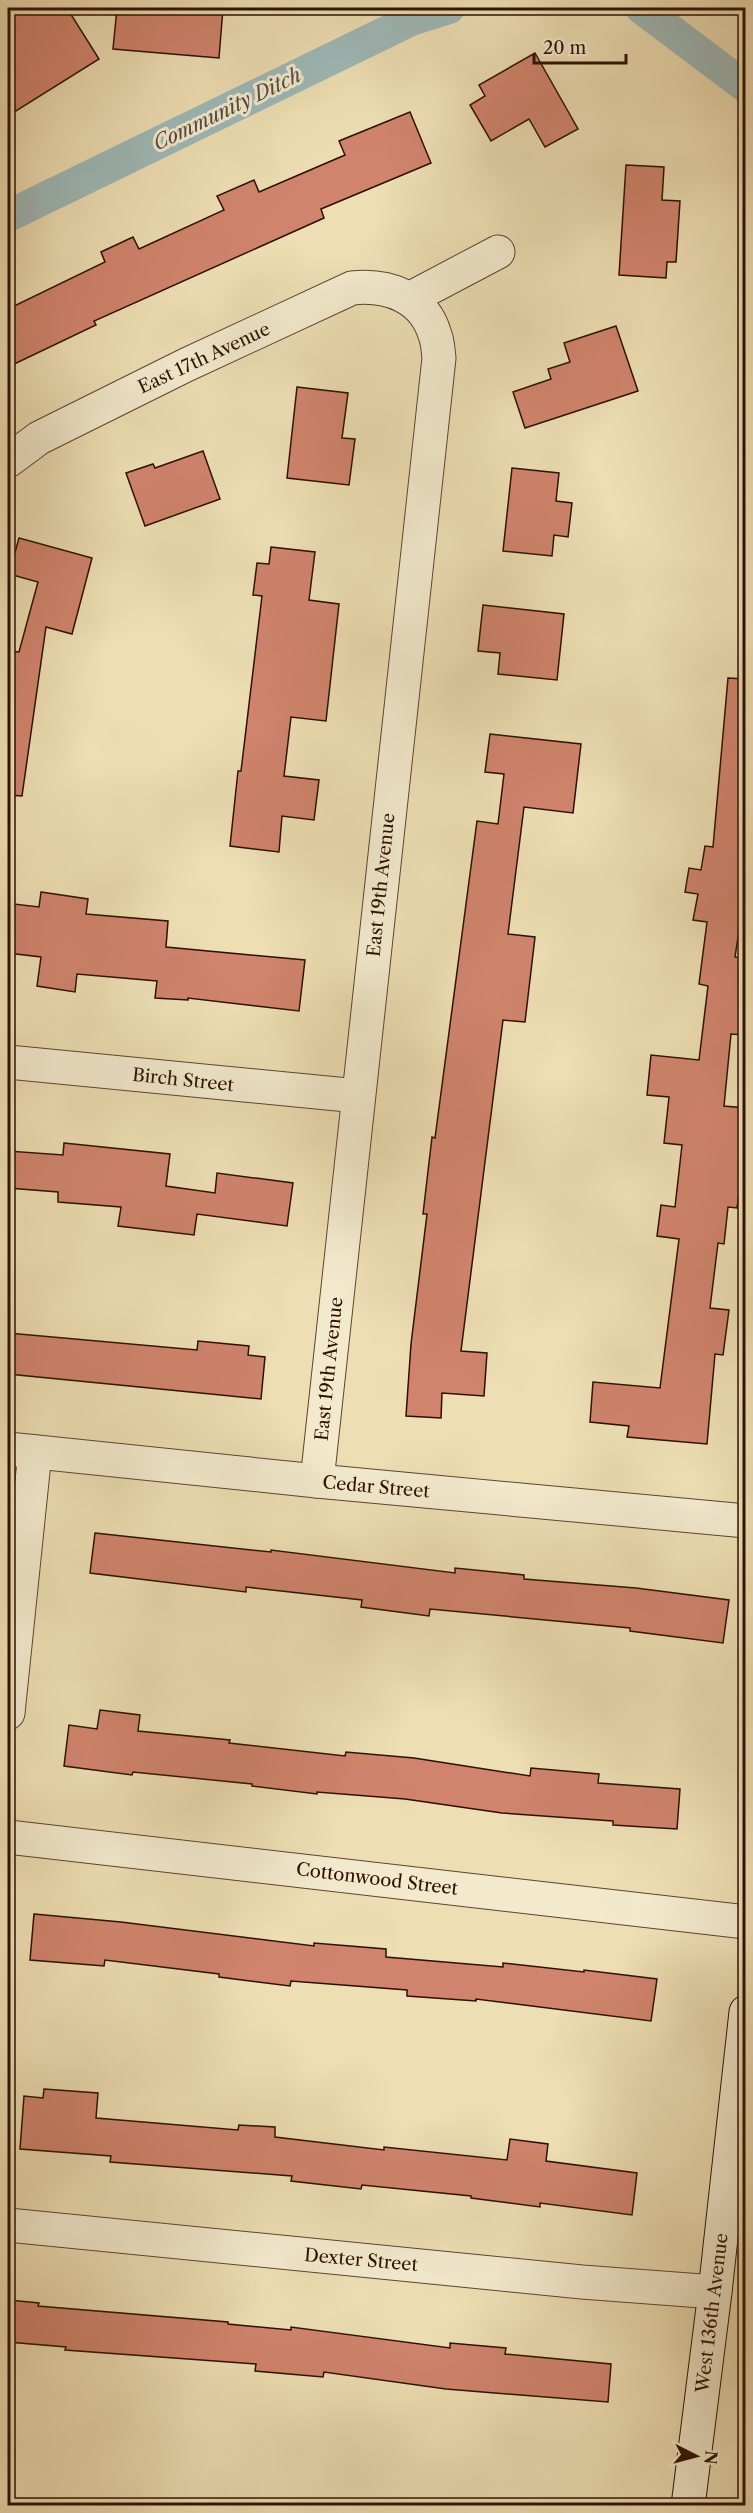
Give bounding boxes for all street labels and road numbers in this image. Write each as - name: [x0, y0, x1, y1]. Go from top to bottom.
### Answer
- street label: East 17th Avenue: [135, 318, 273, 398]
- street label: East 19th Avenue: [363, 812, 399, 958]
- street label: Birch Street: [131, 1064, 235, 1096]
- street label: East 19th Avenue: [311, 1296, 347, 1442]
- street label: Cedar Street: [322, 1471, 431, 1503]
- street label: Cottonwood Street: [295, 1858, 460, 1900]
- street label: West 136th Avenue: [691, 2232, 733, 2395]
- street label: Dexter Street: [303, 2244, 419, 2276]

